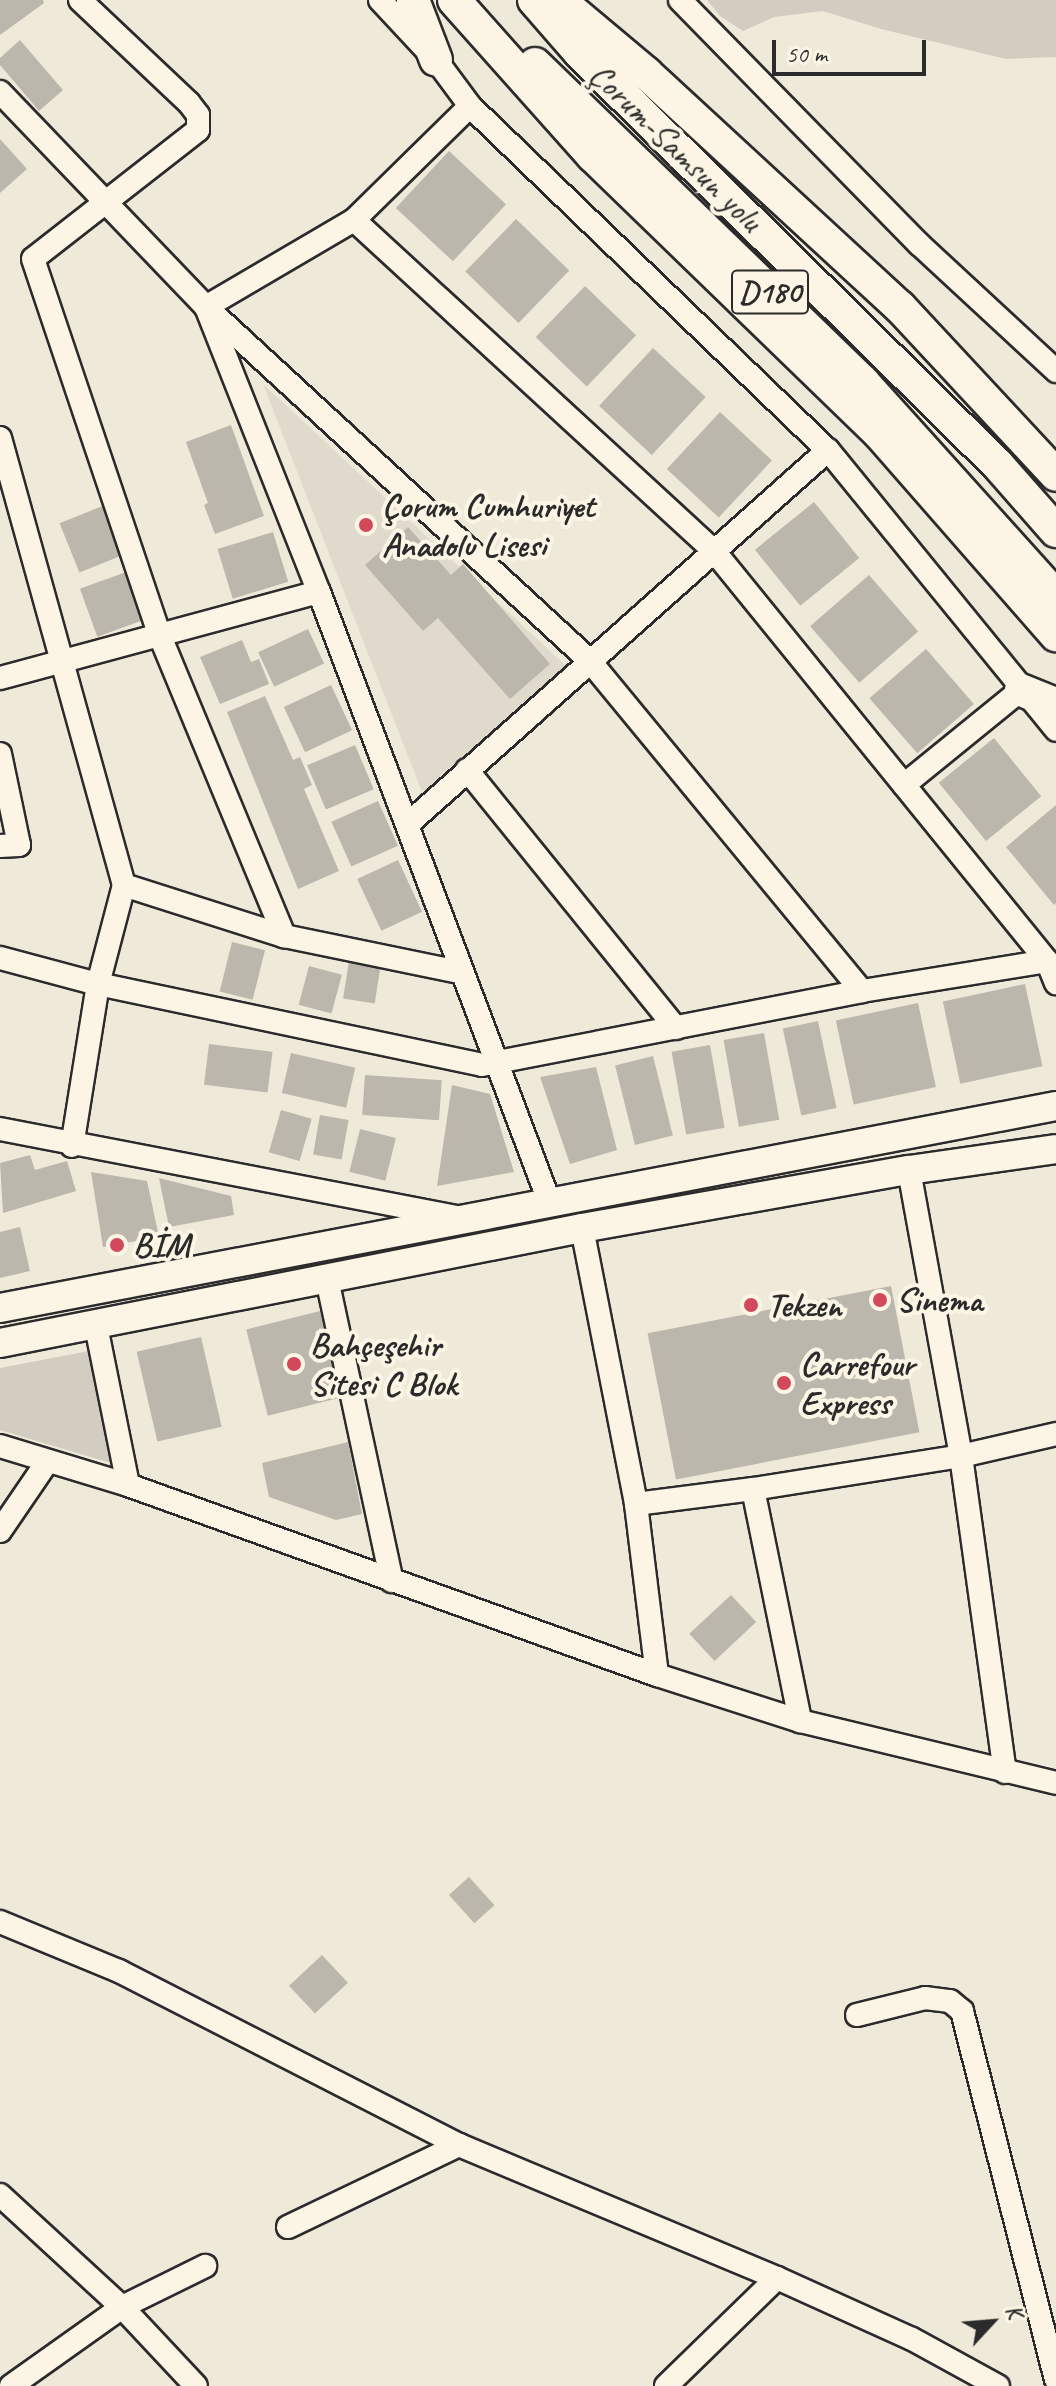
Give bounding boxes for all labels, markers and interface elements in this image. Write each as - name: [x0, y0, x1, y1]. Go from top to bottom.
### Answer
- scale bar: [776, 24, 930, 74]
- text: 50 m: [786, 39, 827, 69]
- street label: Çorum-Samsun yolu: [581, 54, 771, 240]
- road number: D180: [730, 264, 810, 320]
- place label: Çorum Cumhuriyet Anadolu Lisesi: [382, 485, 594, 564]
- marker: Çorum Cumhuriyet Anadolu Lisesi: [357, 516, 375, 534]
- place label: BİM: [133, 1225, 189, 1265]
- marker: BİM: [108, 1236, 126, 1254]
- place label: Sinema: [896, 1280, 982, 1320]
- place label: Tekzen: [767, 1285, 841, 1325]
- marker: Sinema: [871, 1291, 889, 1309]
- marker: Tekzen: [742, 1296, 760, 1314]
- place label: Bahçeşehir Sitesi C Blok: [310, 1324, 457, 1404]
- place label: Carrefour Express: [800, 1343, 915, 1422]
- marker: Bahçeşehir Sitesi C Blok: [285, 1355, 303, 1373]
- marker: Carrefour Express: [775, 1374, 793, 1392]
- north arrow: [952, 2282, 1032, 2362]
- text: K: [999, 2300, 1029, 2323]

